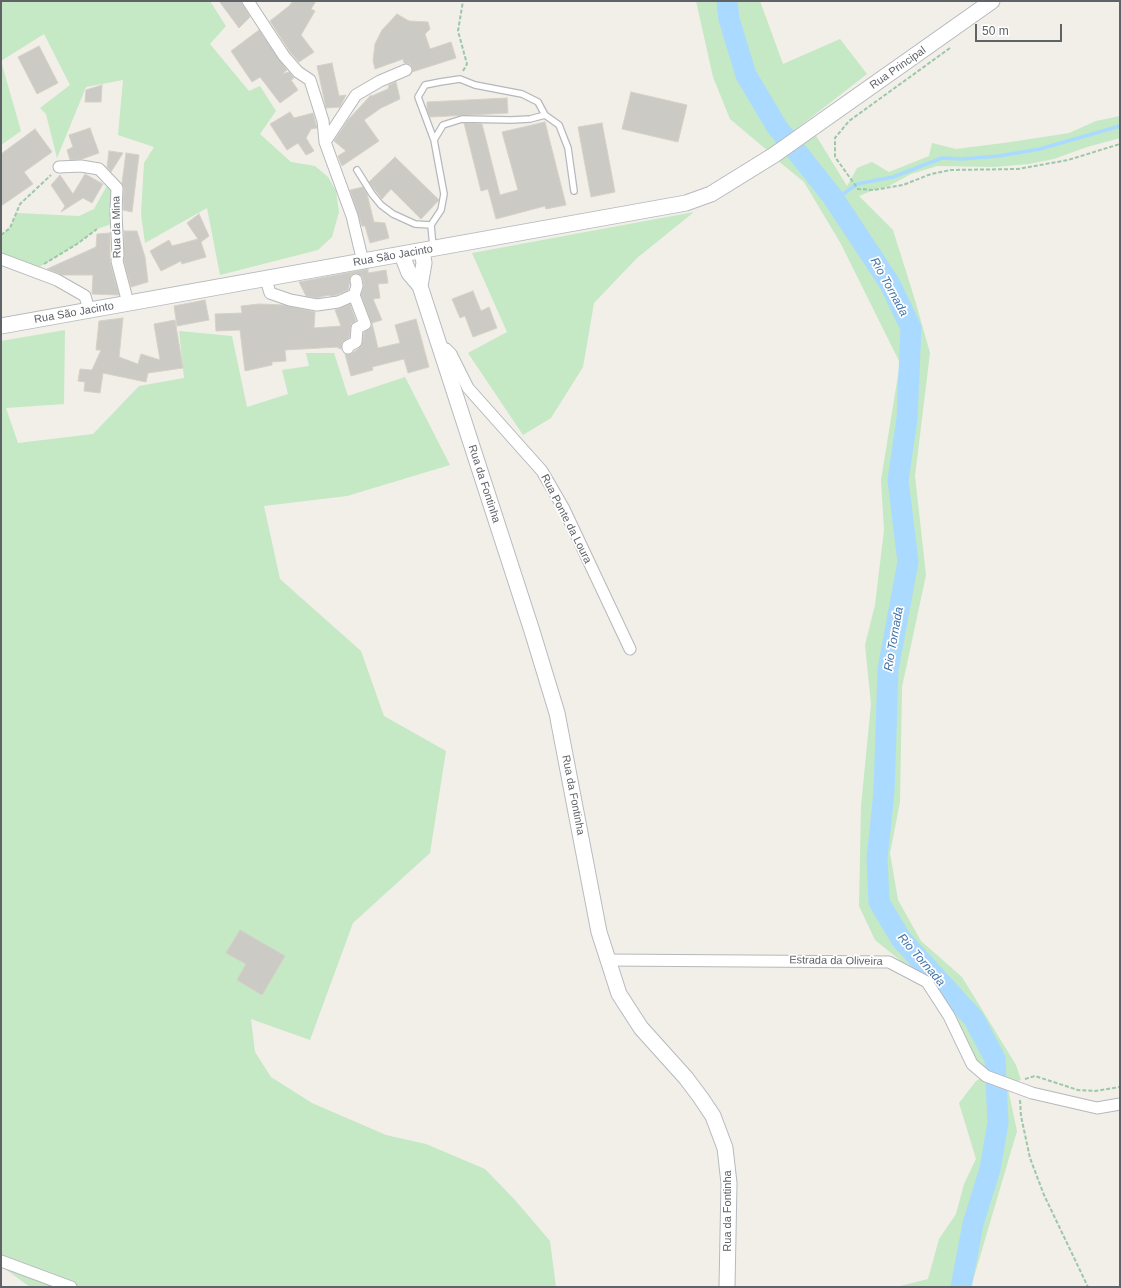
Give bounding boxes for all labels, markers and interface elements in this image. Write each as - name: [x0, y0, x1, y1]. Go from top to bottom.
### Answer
- scale bar: [977, 16, 1064, 42]
- text: 50 m: [982, 24, 1009, 38]
- street label: Rua Principal: [867, 44, 929, 92]
- street label: Rua da Mina: [110, 196, 124, 258]
- street label: Rua São Jacinto: [352, 242, 434, 270]
- water label: Rio Tornada: [867, 255, 911, 319]
- street label: Rua São Jacinto: [33, 299, 115, 327]
- street label: Rua da Fontinha: [465, 443, 503, 525]
- street label: Rua Ponte da Loura: [538, 472, 594, 566]
- water label: Rio Tornada: [881, 606, 907, 672]
- street label: Rua da Fontinha: [559, 754, 587, 836]
- water label: Rio Tornada: [894, 931, 948, 989]
- street label: Estrada da Oliveira: [789, 954, 883, 968]
- street label: Rua da Fontinha: [721, 1170, 735, 1252]

